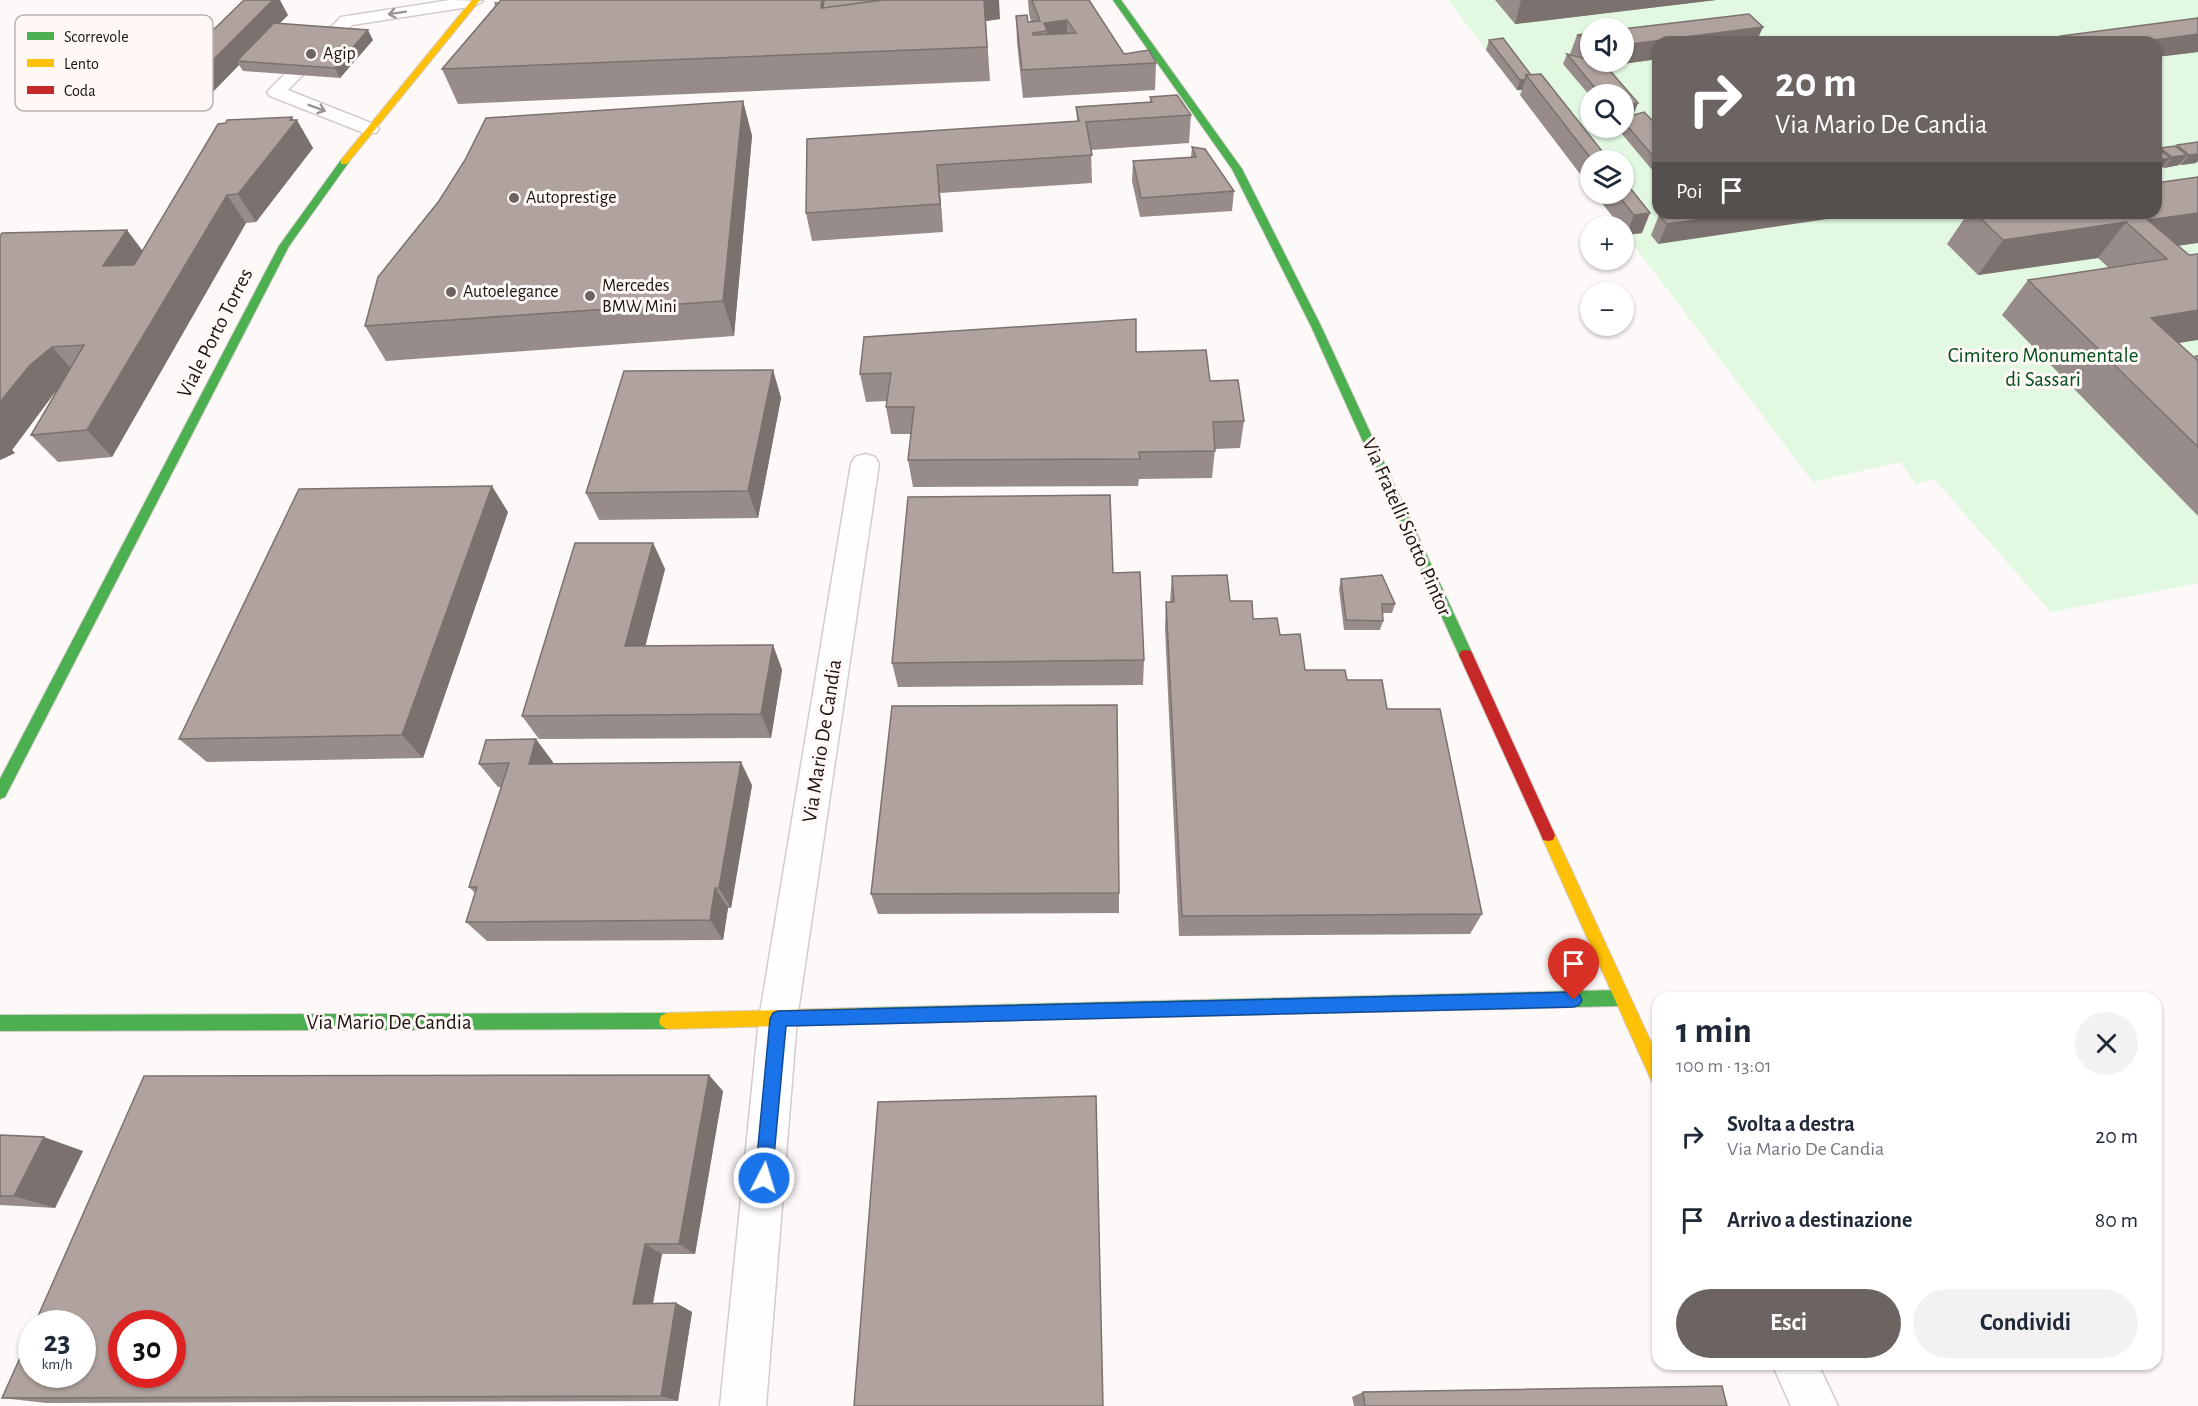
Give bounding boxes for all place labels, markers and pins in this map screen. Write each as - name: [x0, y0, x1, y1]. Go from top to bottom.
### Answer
- place label: Agip: [323, 45, 356, 63]
- marker: Agip: [304, 47, 318, 61]
- place label: Autoprestige: [526, 189, 616, 207]
- marker: Autoprestige: [507, 191, 521, 205]
- place label: Mercedes BMW Mini: [602, 277, 677, 316]
- place label: Autoelegance: [463, 283, 559, 301]
- marker: Autoelegance: [444, 285, 458, 299]
- marker: Mercedes BMW Mini: [583, 289, 597, 303]
- pin: [1548, 938, 1599, 1000]

